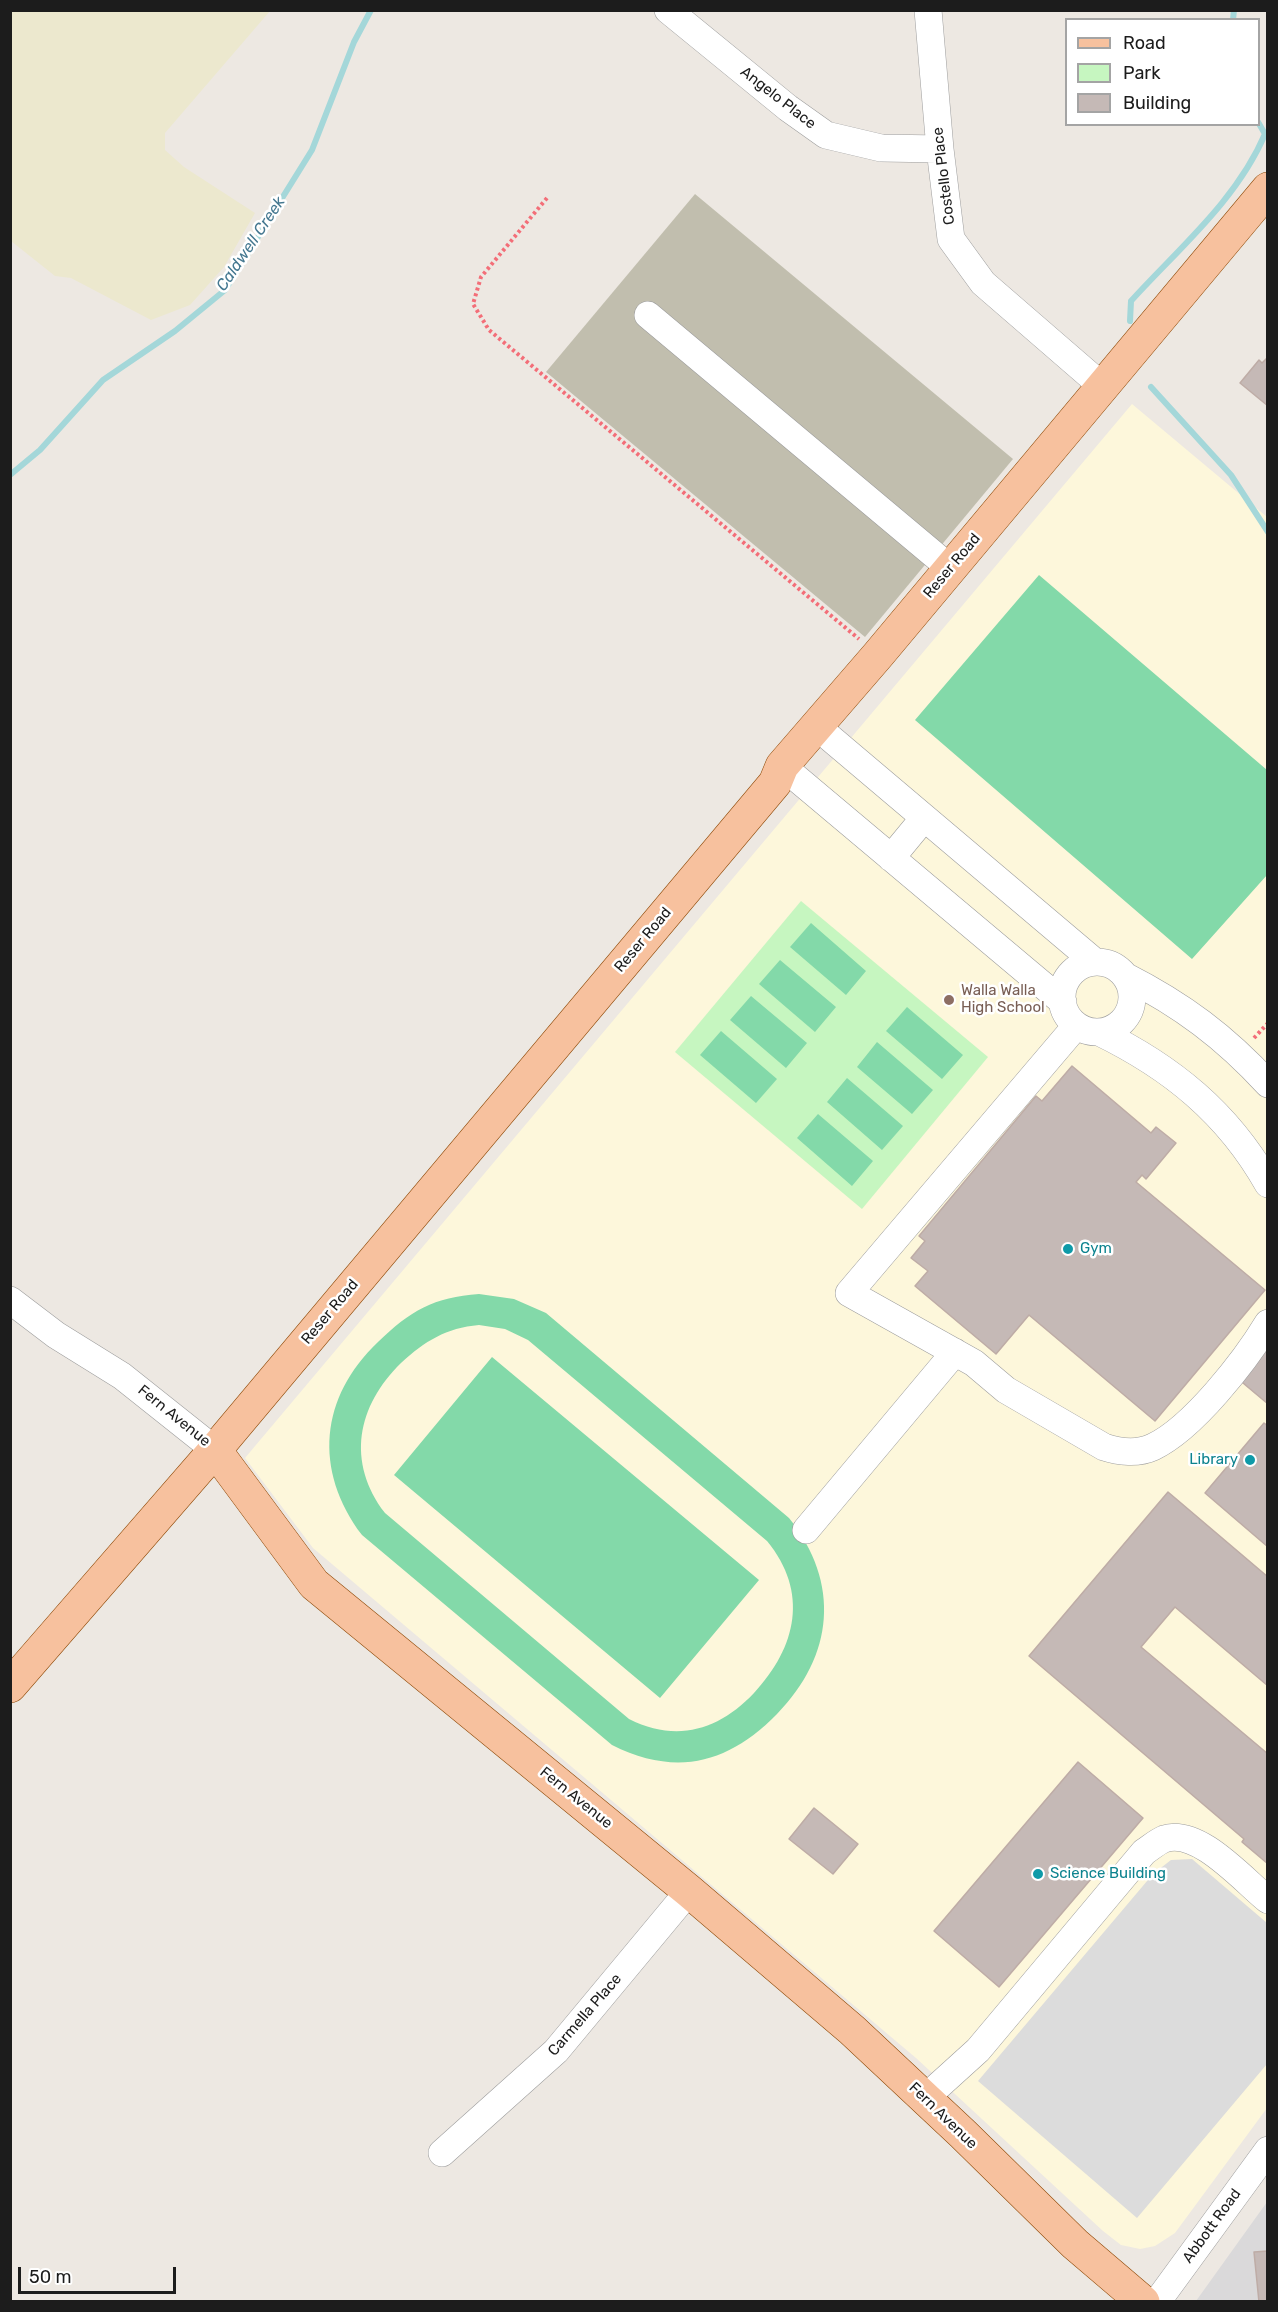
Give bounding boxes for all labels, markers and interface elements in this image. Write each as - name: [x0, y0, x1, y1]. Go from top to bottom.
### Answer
- legend: [1065, 18, 1260, 126]
- text: Road: [1123, 32, 1166, 54]
- text: Park: [1123, 62, 1160, 84]
- street label: Angelo Place: [737, 63, 819, 133]
- text: Building: [1123, 92, 1191, 114]
- street label: Costello Place: [929, 126, 959, 226]
- water label: Caldwell Creek: [212, 193, 290, 295]
- street label: Reser Road: [920, 530, 984, 602]
- street label: Reser Road: [611, 904, 675, 976]
- place label: Walla Walla High School: [961, 982, 1045, 1017]
- marker: Walla Walla High School: [942, 993, 956, 1007]
- place label: Gym: [1080, 1240, 1112, 1258]
- marker: Gym: [1061, 1242, 1075, 1256]
- street label: Reser Road: [298, 1276, 362, 1348]
- street label: Fern Avenue: [134, 1381, 214, 1451]
- place label: Library: [1189, 1451, 1238, 1469]
- marker: Library: [1243, 1453, 1257, 1467]
- street label: Fern Avenue: [536, 1763, 616, 1833]
- place label: Science Building: [1050, 1865, 1166, 1883]
- marker: Science Building: [1031, 1867, 1045, 1881]
- street label: Carmella Place: [544, 1970, 626, 2060]
- street label: Fern Avenue: [905, 2079, 981, 2153]
- street label: Abbott Road: [1179, 2185, 1245, 2267]
- scale bar: [21, 2255, 178, 2293]
- text: 50 m: [29, 2266, 72, 2288]

